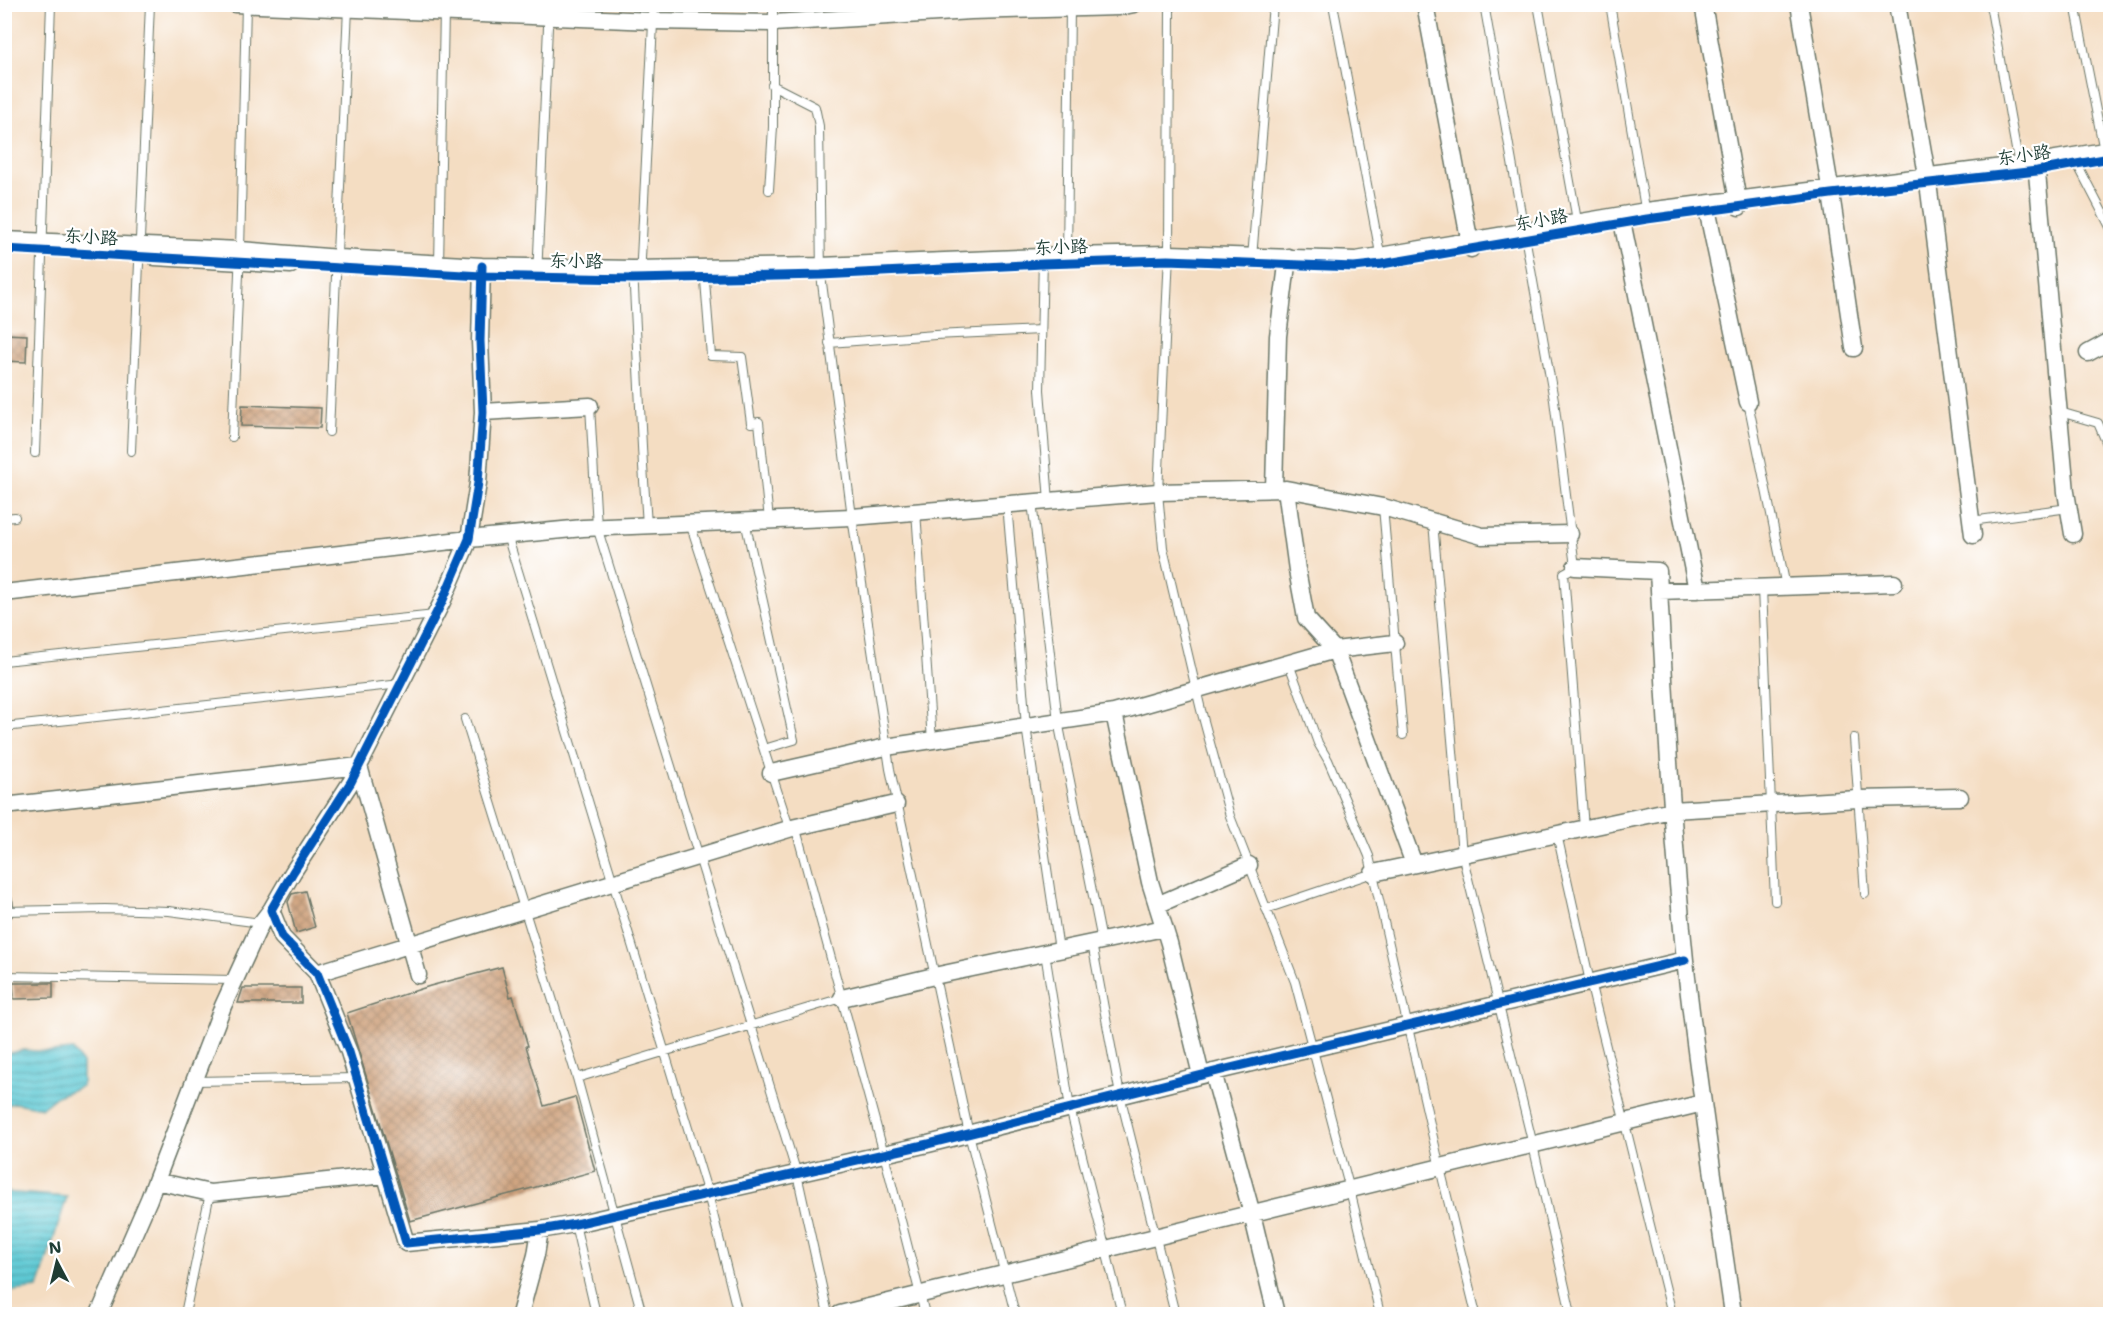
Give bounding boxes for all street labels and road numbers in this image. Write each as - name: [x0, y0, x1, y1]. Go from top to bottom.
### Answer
- street label: 东小路: [1996, 139, 2052, 171]
- street label: 东小路: [1512, 203, 1570, 237]
- street label: 东小路: [63, 224, 119, 250]
- street label: 东小路: [1034, 234, 1088, 260]
- street label: 东小路: [549, 249, 603, 273]

